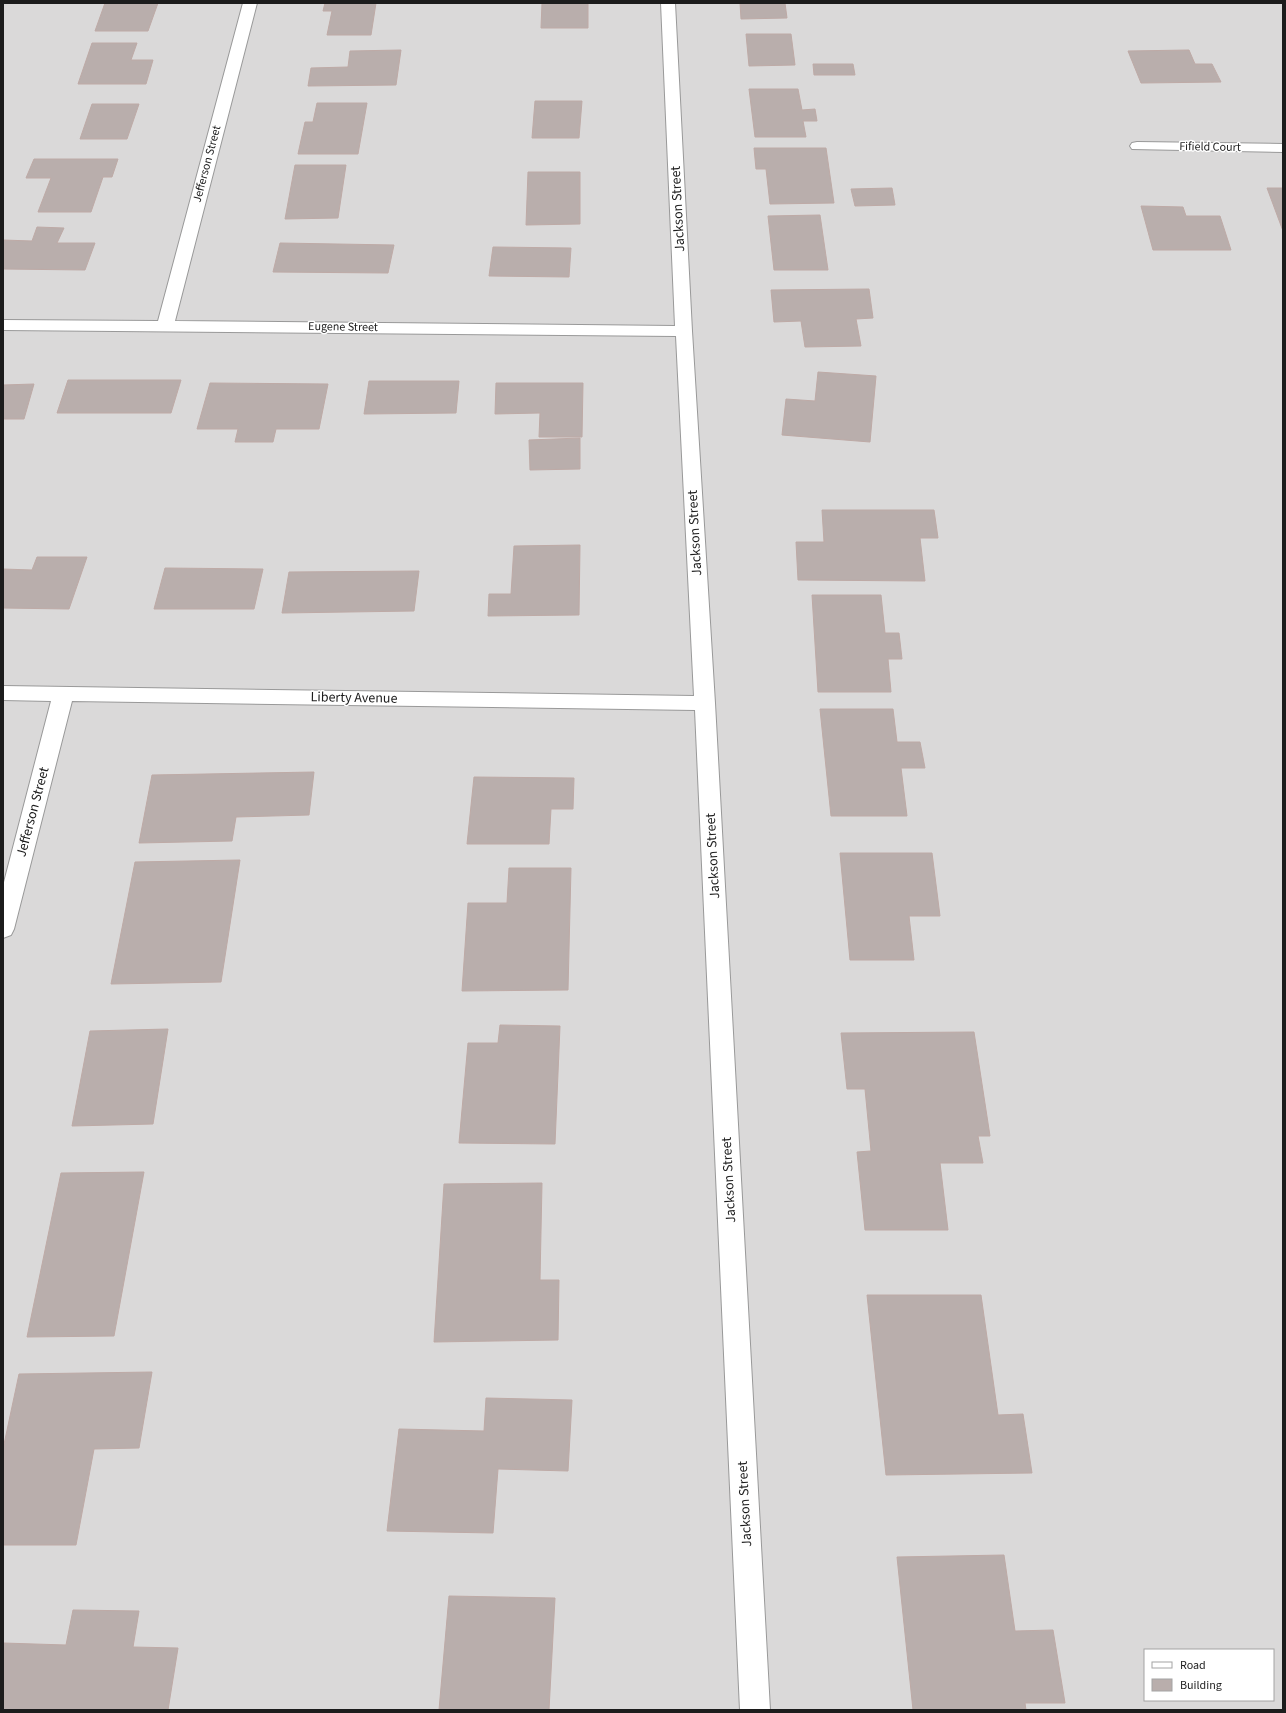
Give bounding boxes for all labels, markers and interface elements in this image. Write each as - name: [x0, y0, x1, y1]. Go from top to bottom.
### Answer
- street label: Jefferson Street: [189, 124, 225, 204]
- street label: Fifield Court: [1179, 138, 1241, 156]
- street label: Jackson Street: [666, 165, 690, 252]
- street label: Eugene Street: [308, 318, 378, 336]
- street label: Jackson Street: [683, 489, 707, 576]
- street label: Liberty Avenue: [310, 687, 398, 709]
- street label: Jefferson Street: [11, 765, 55, 859]
- street label: Jackson Street: [701, 812, 725, 899]
- street label: Jackson Street: [717, 1136, 741, 1223]
- street label: Jackson Street: [733, 1460, 757, 1547]
- legend: [1144, 1649, 1274, 1701]
- text: Road: [1180, 1657, 1206, 1674]
- text: Building: [1180, 1677, 1222, 1694]

